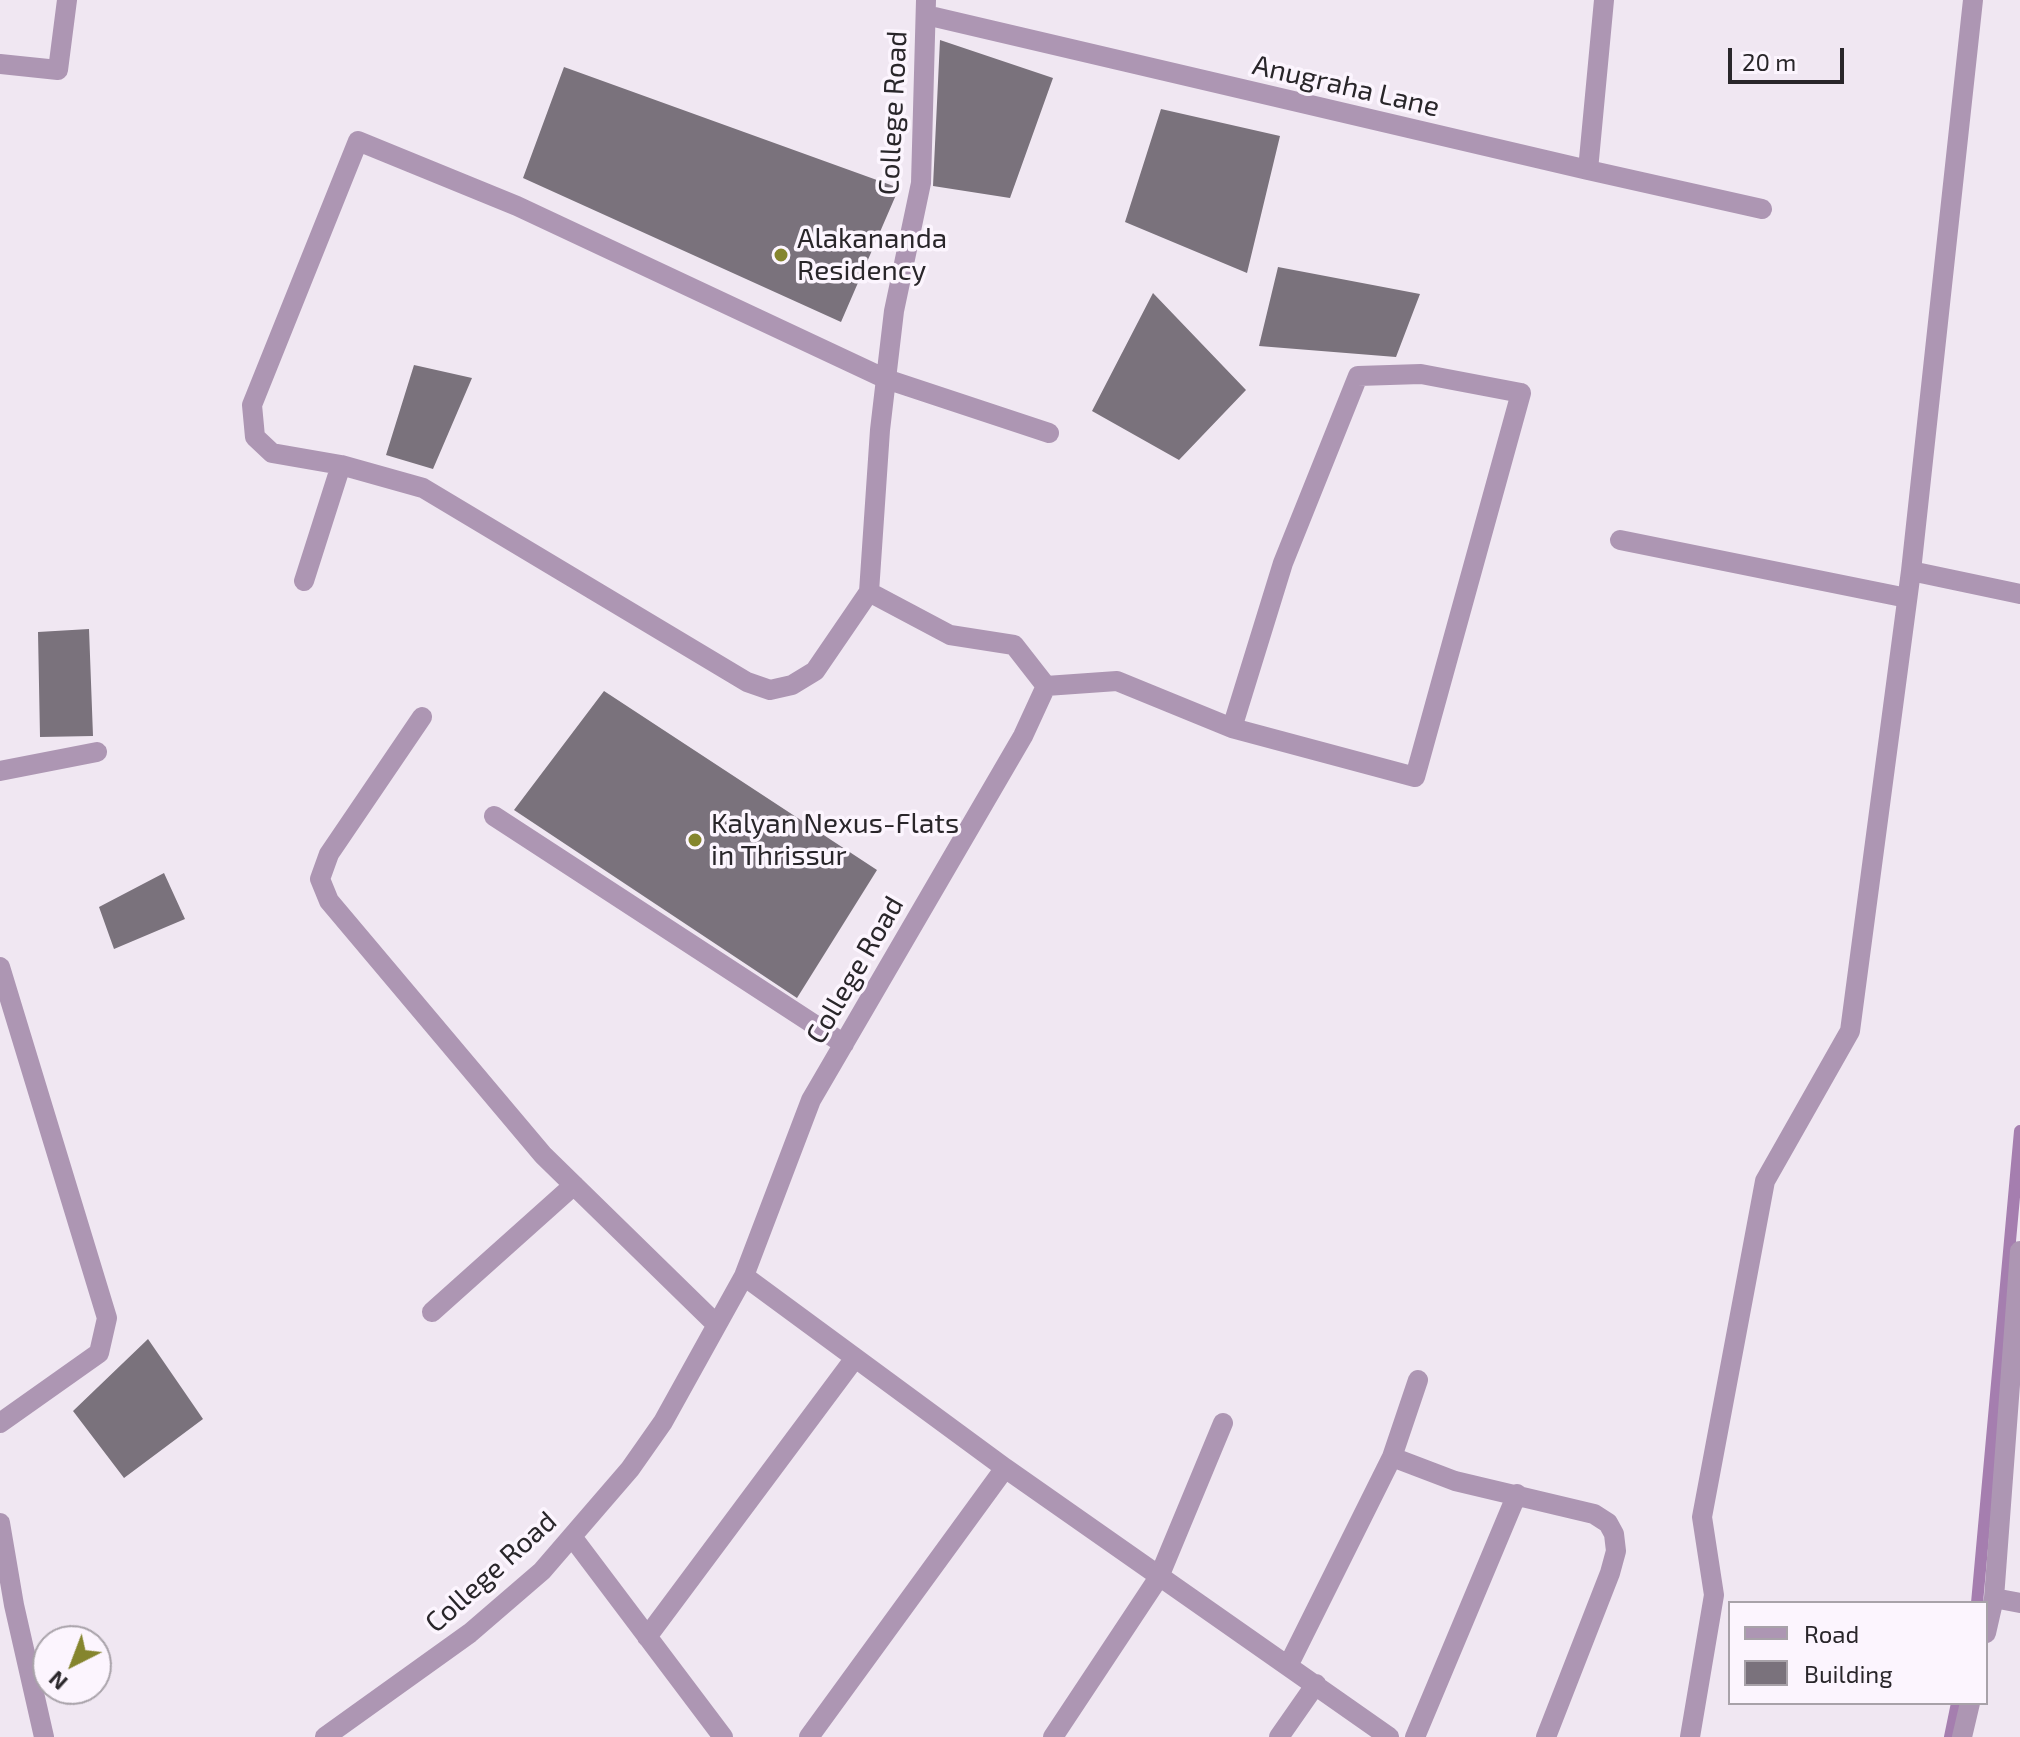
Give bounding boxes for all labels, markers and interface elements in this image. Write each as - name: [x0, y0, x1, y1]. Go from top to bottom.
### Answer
- street label: College Road: [872, 30, 914, 196]
- scale bar: [1732, 32, 1848, 82]
- text: 20 m: [1742, 47, 1796, 76]
- street label: Anugraha Lane: [1249, 48, 1443, 124]
- place label: Alakananda Residency: [797, 222, 947, 288]
- marker: Alakananda Residency: [772, 246, 790, 264]
- place label: Kalyan Nexus-Flats in Thrissur: [711, 807, 959, 873]
- marker: Kalyan Nexus-Flats in Thrissur: [686, 831, 704, 849]
- street label: College Road: [799, 890, 911, 1050]
- street label: College Road: [419, 1504, 563, 1640]
- legend: [1728, 1601, 1988, 1705]
- text: Road: [1804, 1619, 1859, 1648]
- north arrow: [32, 1625, 112, 1705]
- text: Building: [1804, 1659, 1893, 1688]
- text: N: [43, 1666, 72, 1696]

